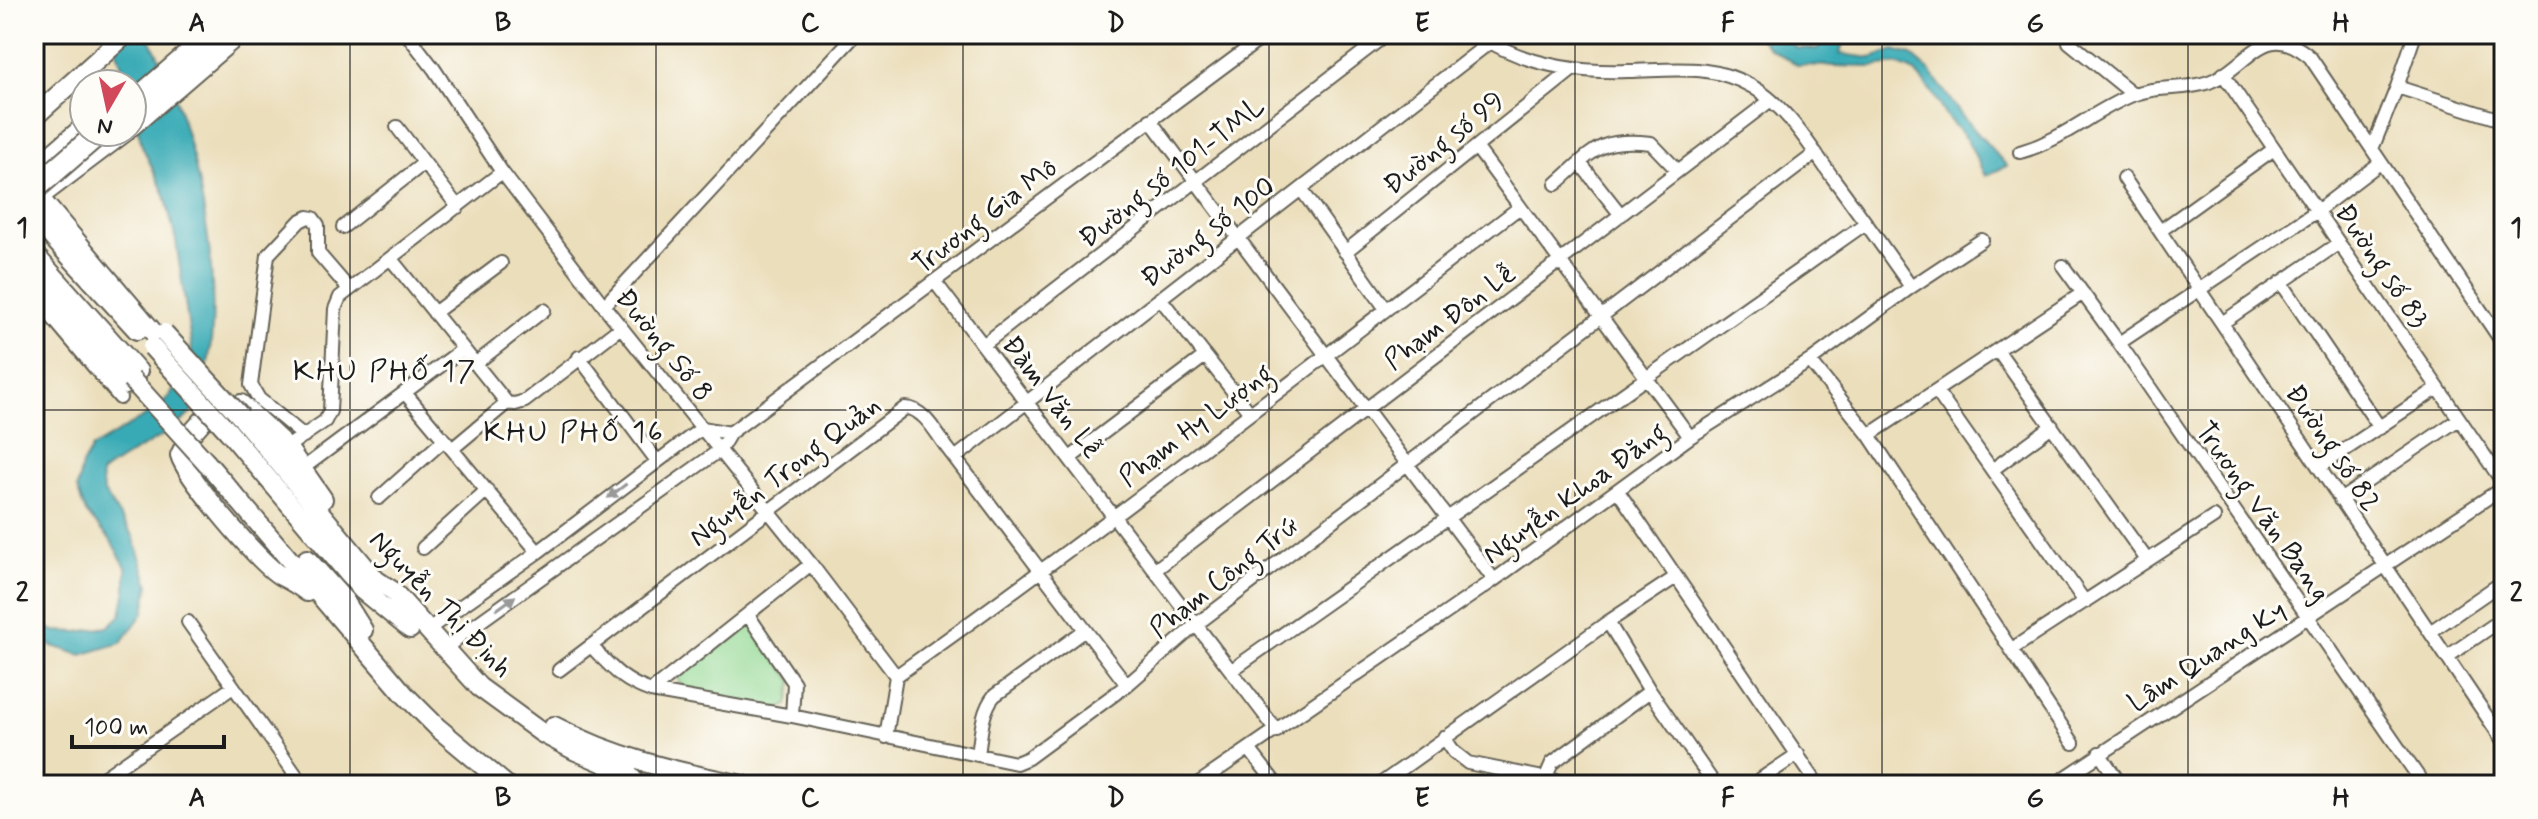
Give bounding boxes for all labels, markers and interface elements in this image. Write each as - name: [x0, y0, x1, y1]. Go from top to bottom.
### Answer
- text: A: [188, 7, 206, 41]
- text: B: [495, 7, 511, 41]
- text: C: [801, 7, 820, 41]
- text: D: [1107, 7, 1125, 41]
- text: E: [1414, 7, 1430, 41]
- text: F: [1721, 7, 1735, 41]
- text: G: [2026, 7, 2044, 41]
- text: H: [2333, 7, 2350, 41]
- north arrow: [68, 68, 148, 148]
- street label: Đường số 99: [1376, 84, 1515, 207]
- street label: Đường số 101-TML: [1072, 89, 1275, 260]
- text: N: [96, 111, 115, 141]
- street label: Trương Gia Mô: [905, 150, 1067, 286]
- street label: Đường số 100: [1134, 169, 1285, 300]
- street label: Đường số 83: [2323, 197, 2436, 338]
- text: 1: [16, 212, 28, 246]
- text: 1: [2510, 212, 2522, 246]
- street label: Phạm Đôn Lễ: [1377, 256, 1524, 380]
- street label: Đường Số 8: [604, 281, 720, 412]
- street label: Đàm Văn Lễ: [992, 328, 1110, 467]
- district label: KHU PHỐ 17: [293, 352, 477, 391]
- street label: Phạm Hy Lượng: [1112, 356, 1283, 499]
- street label: Đường số 82: [2273, 377, 2388, 521]
- street label: Nguyễn Trọng Quản: [682, 388, 891, 559]
- district label: KHU PHỐ 16: [483, 413, 665, 452]
- street label: Nguyễn Khoa Đăng: [1476, 414, 1677, 576]
- street label: Trương Văn Bang: [2183, 415, 2338, 612]
- one-way arrow: [607, 483, 627, 499]
- street label: Phạm Công Trứ: [1142, 508, 1308, 650]
- street label: Nguyễn Thị Định: [358, 523, 520, 689]
- text: 2: [16, 577, 29, 611]
- text: 2: [2510, 577, 2523, 611]
- street label: Lâm Quang Ky: [2121, 592, 2294, 722]
- one-way arrow: [496, 596, 517, 611]
- scale bar: [72, 699, 224, 749]
- text: 100 m: [84, 713, 148, 744]
- text: A: [188, 782, 206, 816]
- text: B: [495, 782, 511, 816]
- text: C: [801, 782, 820, 816]
- text: D: [1107, 782, 1125, 816]
- text: E: [1414, 782, 1430, 816]
- text: F: [1721, 782, 1735, 816]
- text: G: [2026, 782, 2044, 816]
- text: H: [2333, 782, 2350, 816]

